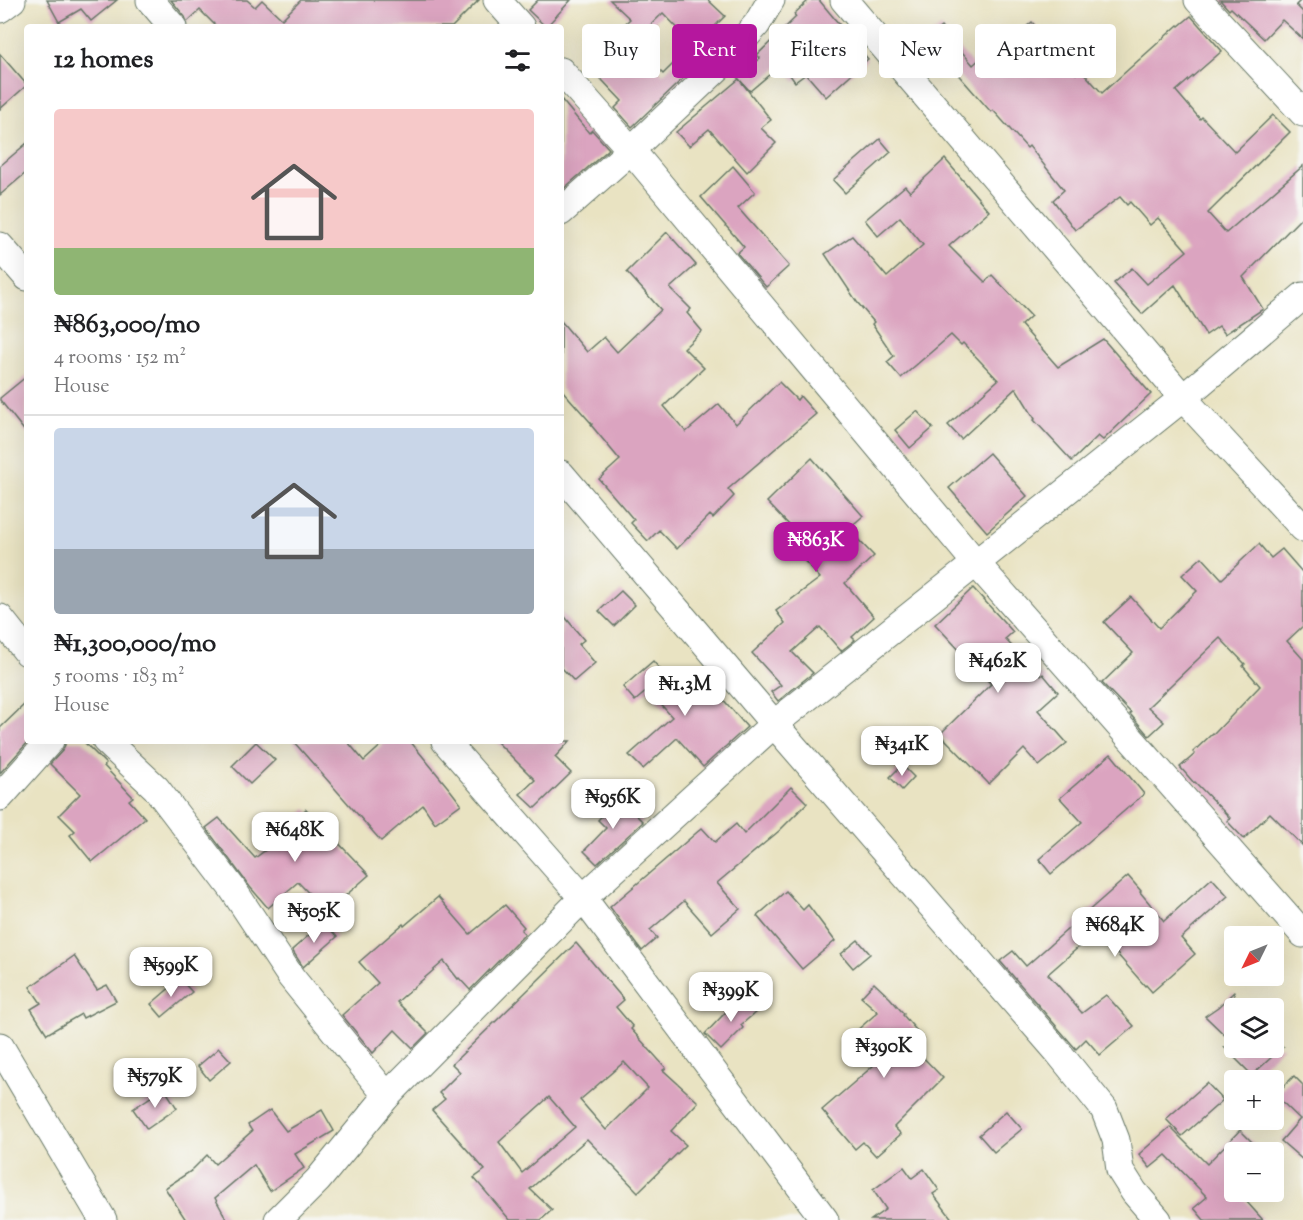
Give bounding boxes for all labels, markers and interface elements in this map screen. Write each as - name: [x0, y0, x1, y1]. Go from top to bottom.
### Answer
- chip: Buy: [582, 24, 660, 78]
- chip: Rent: [672, 24, 757, 78]
- chip: Filters: [769, 24, 867, 78]
- chip: New: [879, 24, 963, 78]
- chip: Apartment: [975, 24, 1116, 78]
- text: 12 homes: [54, 42, 153, 79]
- icon: filters: [501, 44, 534, 77]
- icon: home: [240, 148, 348, 256]
- text: ₦863,000/mo: [54, 307, 200, 344]
- text: 4 rooms · 152 m²: [54, 344, 186, 373]
- text: House: [54, 373, 109, 402]
- icon: home: [240, 467, 348, 575]
- pin: ₦863K: [774, 522, 858, 573]
- text: ₦863K: [788, 527, 844, 556]
- text: ₦1,300,000/mo: [54, 626, 216, 663]
- pin: ₦462K: [956, 643, 1040, 694]
- text: ₦462K: [969, 648, 1027, 677]
- text: 5 rooms · 183 m²: [54, 663, 185, 692]
- pin: ₦1.3M: [643, 666, 727, 717]
- text: ₦1.3M: [659, 671, 711, 700]
- text: House: [54, 692, 109, 721]
- pin: ₦341K: [860, 726, 944, 777]
- text: ₦341K: [875, 731, 929, 760]
- pin: ₦956K: [571, 779, 655, 830]
- text: ₦956K: [585, 784, 641, 813]
- pin: ₦648K: [253, 812, 337, 863]
- text: ₦648K: [266, 817, 324, 846]
- pin: ₦505K: [272, 893, 356, 944]
- text: ₦505K: [287, 898, 341, 927]
- pin: ₦684K: [1073, 907, 1157, 958]
- text: ₦684K: [1086, 912, 1144, 941]
- north arrow: [1224, 926, 1284, 986]
- map controls: [1224, 926, 1284, 1202]
- pin: ₦599K: [129, 947, 213, 998]
- text: ₦599K: [143, 952, 199, 981]
- pin: ₦399K: [689, 972, 773, 1023]
- text: ₦399K: [703, 977, 759, 1006]
- button: layers: [1224, 998, 1284, 1058]
- pin: ₦390K: [842, 1028, 926, 1079]
- text: ₦390K: [855, 1033, 913, 1062]
- pin: ₦579K: [113, 1058, 197, 1109]
- text: ₦579K: [127, 1063, 183, 1092]
- button: +: [1224, 1070, 1284, 1130]
- button: −: [1224, 1142, 1284, 1202]

